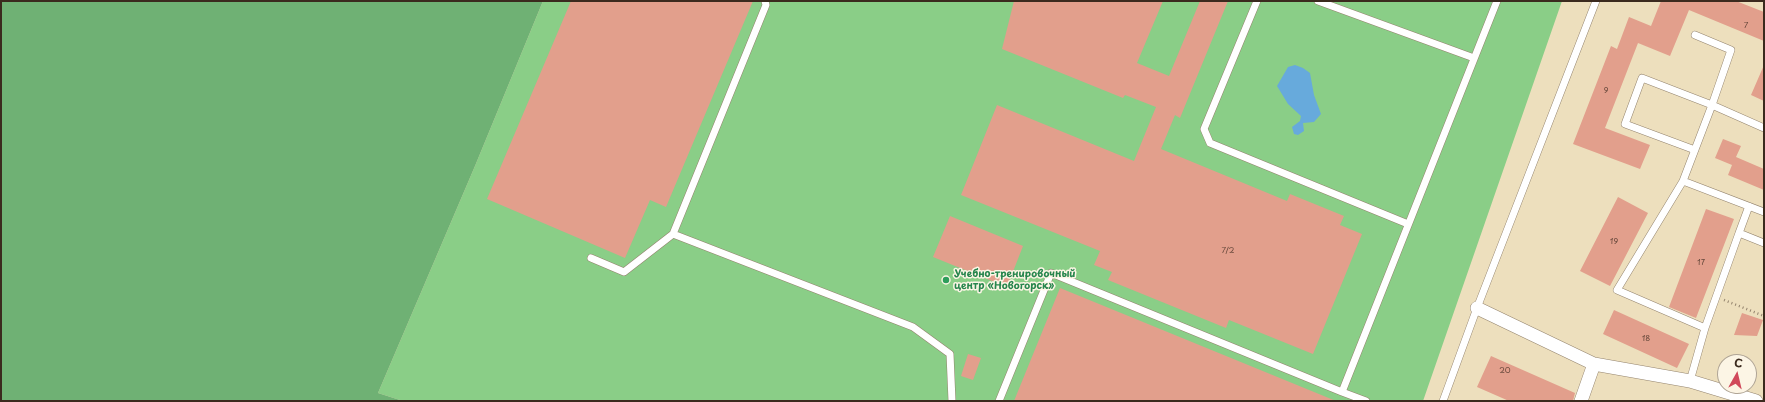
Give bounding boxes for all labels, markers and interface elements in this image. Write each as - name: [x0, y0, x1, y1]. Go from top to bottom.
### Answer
- house number: 7: [1744, 21, 1748, 31]
- house number: 9: [1604, 86, 1608, 96]
- house number: 19: [1610, 237, 1618, 247]
- house number: 7/2: [1222, 246, 1234, 256]
- house number: 17: [1697, 258, 1705, 268]
- place label: Учебно-тренировочный центр «Новогорск»: [954, 268, 1076, 292]
- marker: Учебно-тренировочный центр «Новогорск»: [941, 275, 951, 285]
- house number: 18: [1642, 334, 1650, 344]
- north arrow: [1717, 354, 1757, 394]
- text: С: [1733, 354, 1744, 372]
- house number: 20: [1499, 366, 1511, 376]

